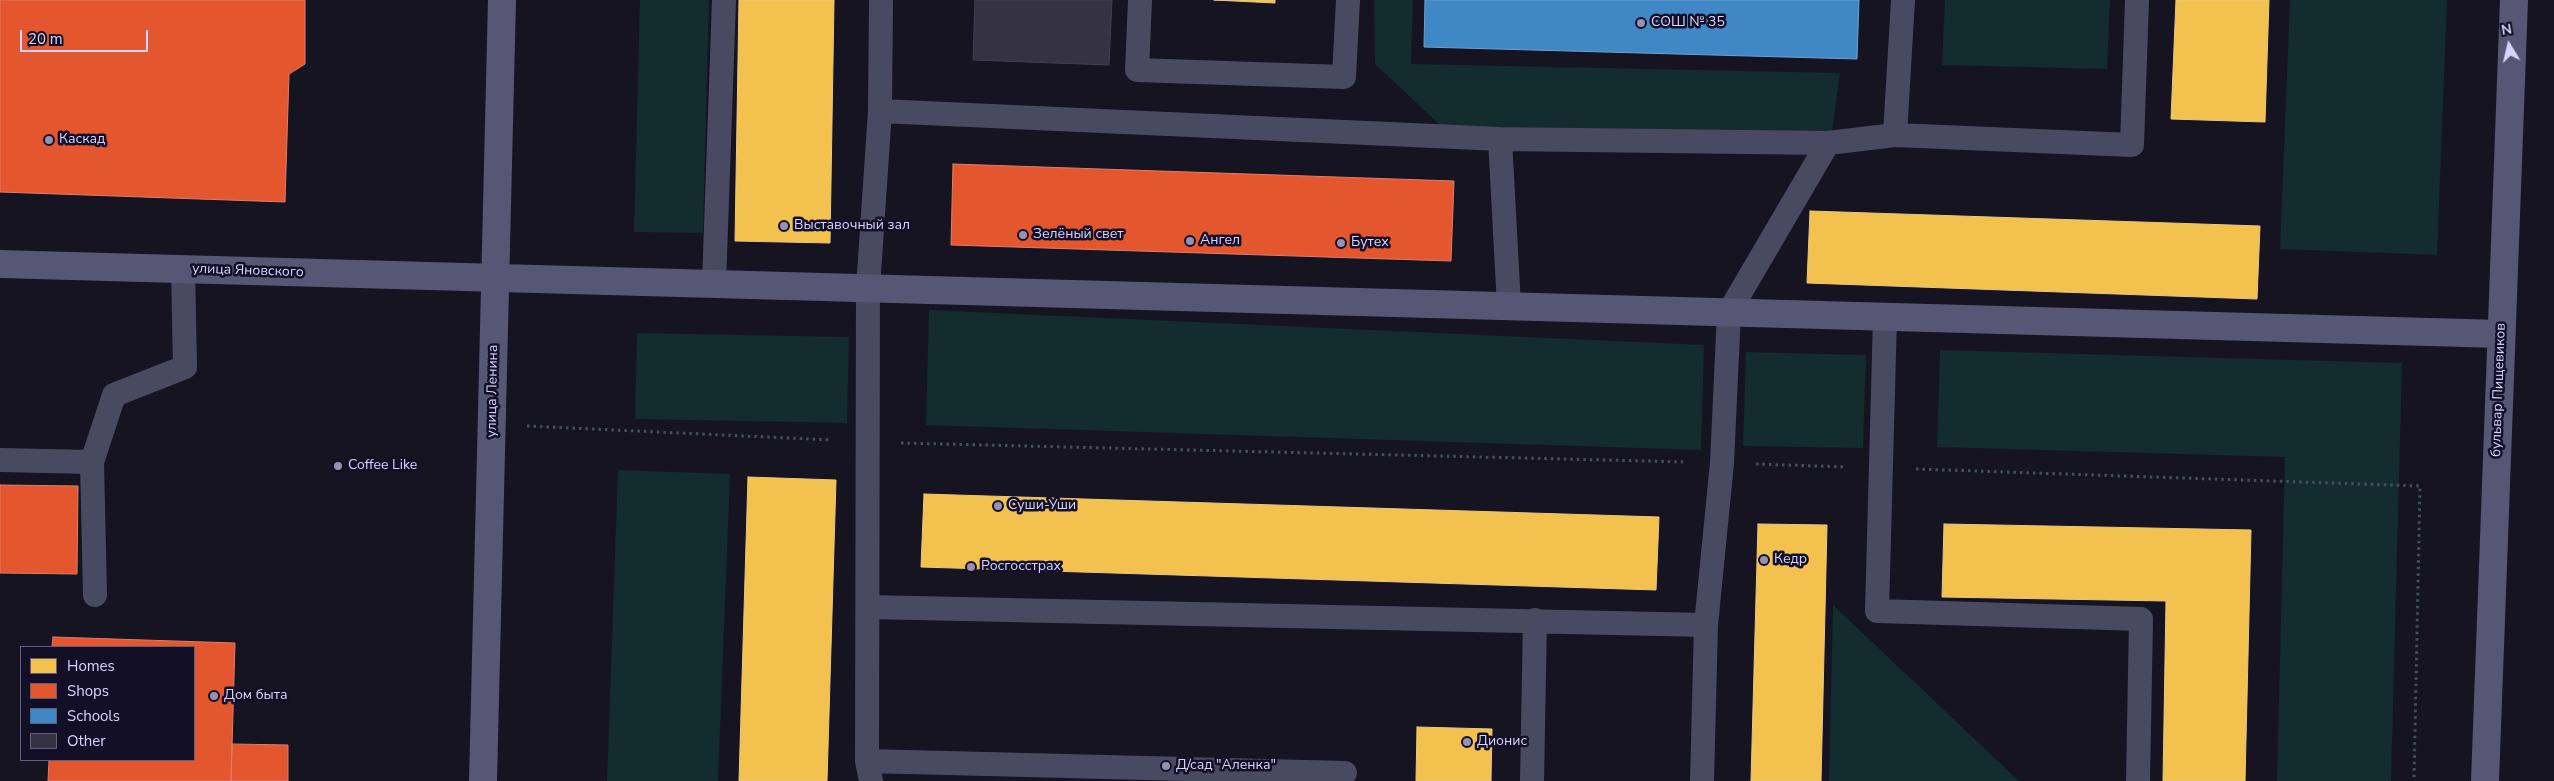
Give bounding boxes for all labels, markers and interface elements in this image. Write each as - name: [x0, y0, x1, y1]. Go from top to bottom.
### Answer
- place label: СОШ № 35: [1651, 15, 1725, 31]
- marker: СОШ № 35: [1635, 17, 1647, 29]
- text: N: [2500, 19, 2513, 40]
- scale bar: [22, 20, 150, 52]
- north arrow: [2484, 20, 2534, 70]
- text: 20 m: [28, 29, 63, 49]
- place label: Каскад: [59, 132, 105, 148]
- marker: Каскад: [43, 134, 55, 146]
- place label: Выставочный зал: [794, 218, 910, 234]
- marker: Выставочный зал: [778, 220, 790, 232]
- place label: Зелёный свет: [1033, 227, 1123, 243]
- marker: Зелёный свет: [1017, 229, 1029, 241]
- place label: Ангел: [1200, 233, 1240, 249]
- marker: Ангел: [1184, 235, 1196, 247]
- place label: Бутех: [1351, 235, 1389, 251]
- marker: Бутех: [1335, 237, 1347, 249]
- street label: улица Яновского: [192, 261, 304, 281]
- street label: бульвар Пищевиков: [2488, 323, 2510, 457]
- street label: улица Ленина: [484, 344, 502, 438]
- place label: Coffee Like: [348, 458, 417, 474]
- marker: Coffee Like: [332, 460, 344, 472]
- place label: Суши-Уши: [1008, 498, 1076, 514]
- marker: Суши-Уши: [992, 500, 1004, 512]
- place label: Кедр: [1774, 552, 1807, 568]
- marker: Кедр: [1758, 554, 1770, 566]
- place label: Росгосстрах: [981, 559, 1061, 575]
- marker: Росгосстрах: [965, 561, 977, 573]
- legend: [20, 646, 195, 761]
- text: Homes: [67, 656, 115, 676]
- text: Shops: [67, 681, 109, 701]
- place label: Дом быта: [224, 688, 288, 704]
- marker: Дом быта: [208, 690, 220, 702]
- text: Schools: [67, 706, 120, 726]
- text: Other: [67, 731, 106, 751]
- place label: Дионис: [1477, 734, 1527, 750]
- marker: Дионис: [1461, 736, 1473, 748]
- place label: Д/сад "Аленка": [1176, 758, 1276, 774]
- marker: Д/сад "Аленка": [1160, 760, 1172, 772]

